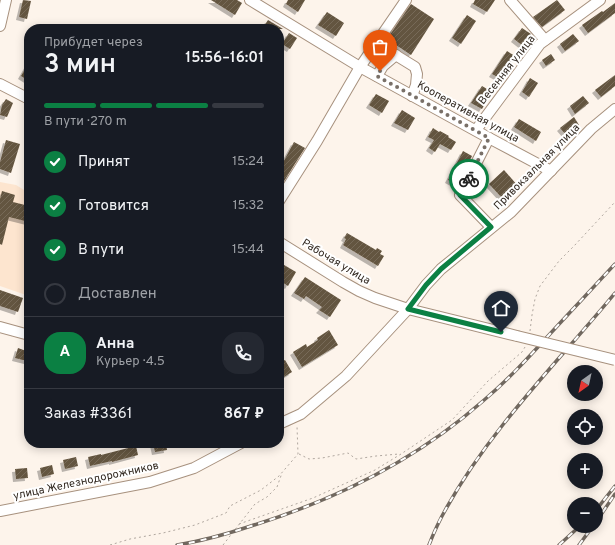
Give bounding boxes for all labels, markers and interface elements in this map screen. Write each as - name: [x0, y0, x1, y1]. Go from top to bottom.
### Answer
- pin: [363, 30, 397, 71]
- street label: Весенняя улица: [475, 32, 539, 108]
- text: Прибудет через: [44, 35, 143, 51]
- icon: bag: [369, 36, 391, 58]
- text: 3 мин: [44, 49, 116, 82]
- text: 15:56–16:01: [185, 49, 264, 68]
- street label: Кооперативная улица: [415, 78, 522, 146]
- text: В пути · 270 m: [44, 114, 127, 130]
- street label: Привокзальная улица: [491, 121, 583, 213]
- icon: check: [44, 151, 66, 173]
- text: Принят: [78, 153, 130, 172]
- text: 15:24: [232, 154, 264, 170]
- courier: [449, 159, 489, 199]
- icon: bike: [458, 168, 480, 190]
- icon: check: [44, 195, 66, 217]
- text: Готовится: [78, 197, 149, 216]
- text: 15:32: [233, 198, 264, 214]
- street label: Рабочая улица: [299, 236, 373, 288]
- icon: check: [44, 239, 66, 261]
- text: В пути: [78, 241, 124, 260]
- text: 15:44: [232, 242, 264, 258]
- text: Доставлен: [78, 285, 157, 304]
- pin: [484, 291, 518, 332]
- icon: home: [490, 297, 512, 319]
- button: phone: [222, 332, 264, 374]
- text: Анна: [96, 335, 134, 354]
- text: А: [60, 343, 70, 362]
- text: Курьер · 4.5: [96, 354, 165, 370]
- north arrow: [567, 365, 603, 401]
- map controls: [567, 365, 603, 533]
- text: Заказ #3361: [44, 405, 132, 424]
- text: 867 ₽: [224, 405, 264, 424]
- button: locate: [567, 409, 603, 445]
- button: +: [567, 453, 603, 489]
- street label: улица Железнодорожников: [12, 459, 160, 503]
- button: −: [567, 497, 603, 533]

